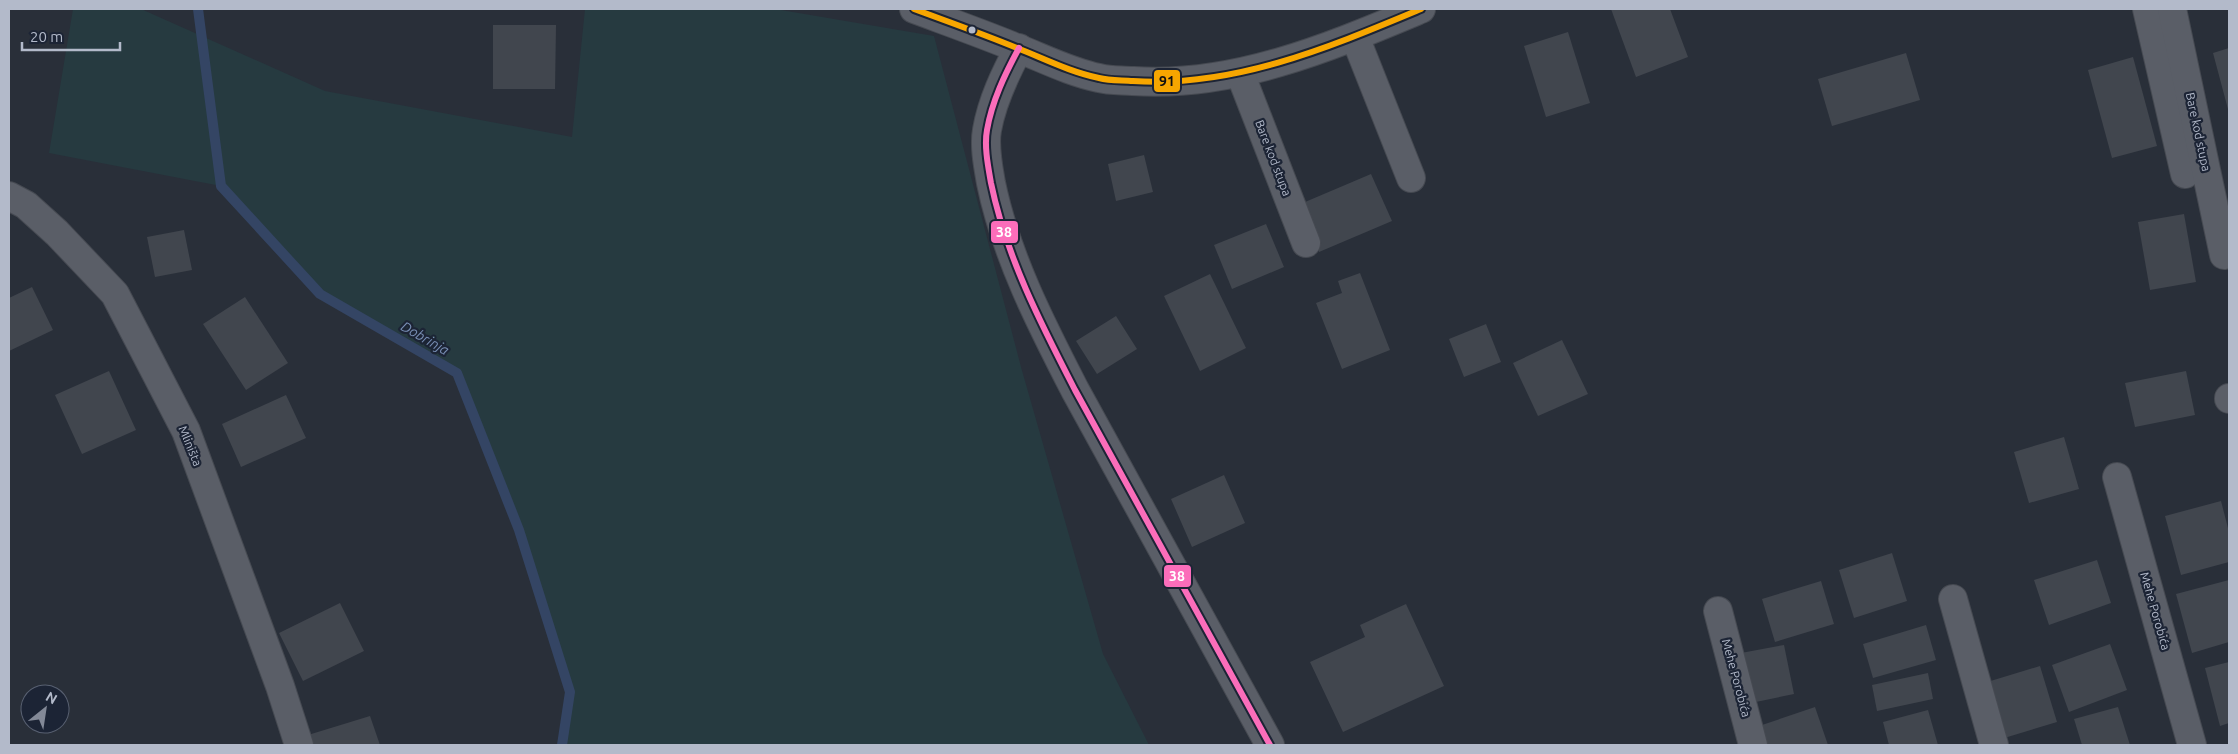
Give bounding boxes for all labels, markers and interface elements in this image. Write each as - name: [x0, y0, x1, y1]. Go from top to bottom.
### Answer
- scale bar: [22, 20, 120, 52]
- unlabelled marker: [967, 25, 977, 35]
- text: 20 m: [30, 28, 63, 45]
- line badge: 91: [1153, 69, 1181, 93]
- text: 91: [1159, 73, 1175, 89]
- street label: Bare kod stupa: [2184, 91, 2213, 173]
- street label: Bare kod stupa: [1253, 118, 1294, 198]
- line badge: 38: [990, 220, 1019, 244]
- text: 38: [996, 224, 1012, 240]
- water label: Dobrinja: [398, 318, 452, 358]
- street label: Mliništa: [177, 424, 204, 468]
- line badge: 38: [1163, 564, 1192, 588]
- text: 38: [1169, 568, 1185, 584]
- street label: Mehe Porobića: [2138, 570, 2173, 651]
- street label: Mehe Porobića: [1720, 637, 1753, 718]
- north arrow: [20, 684, 70, 734]
- text: N: [43, 688, 60, 707]

